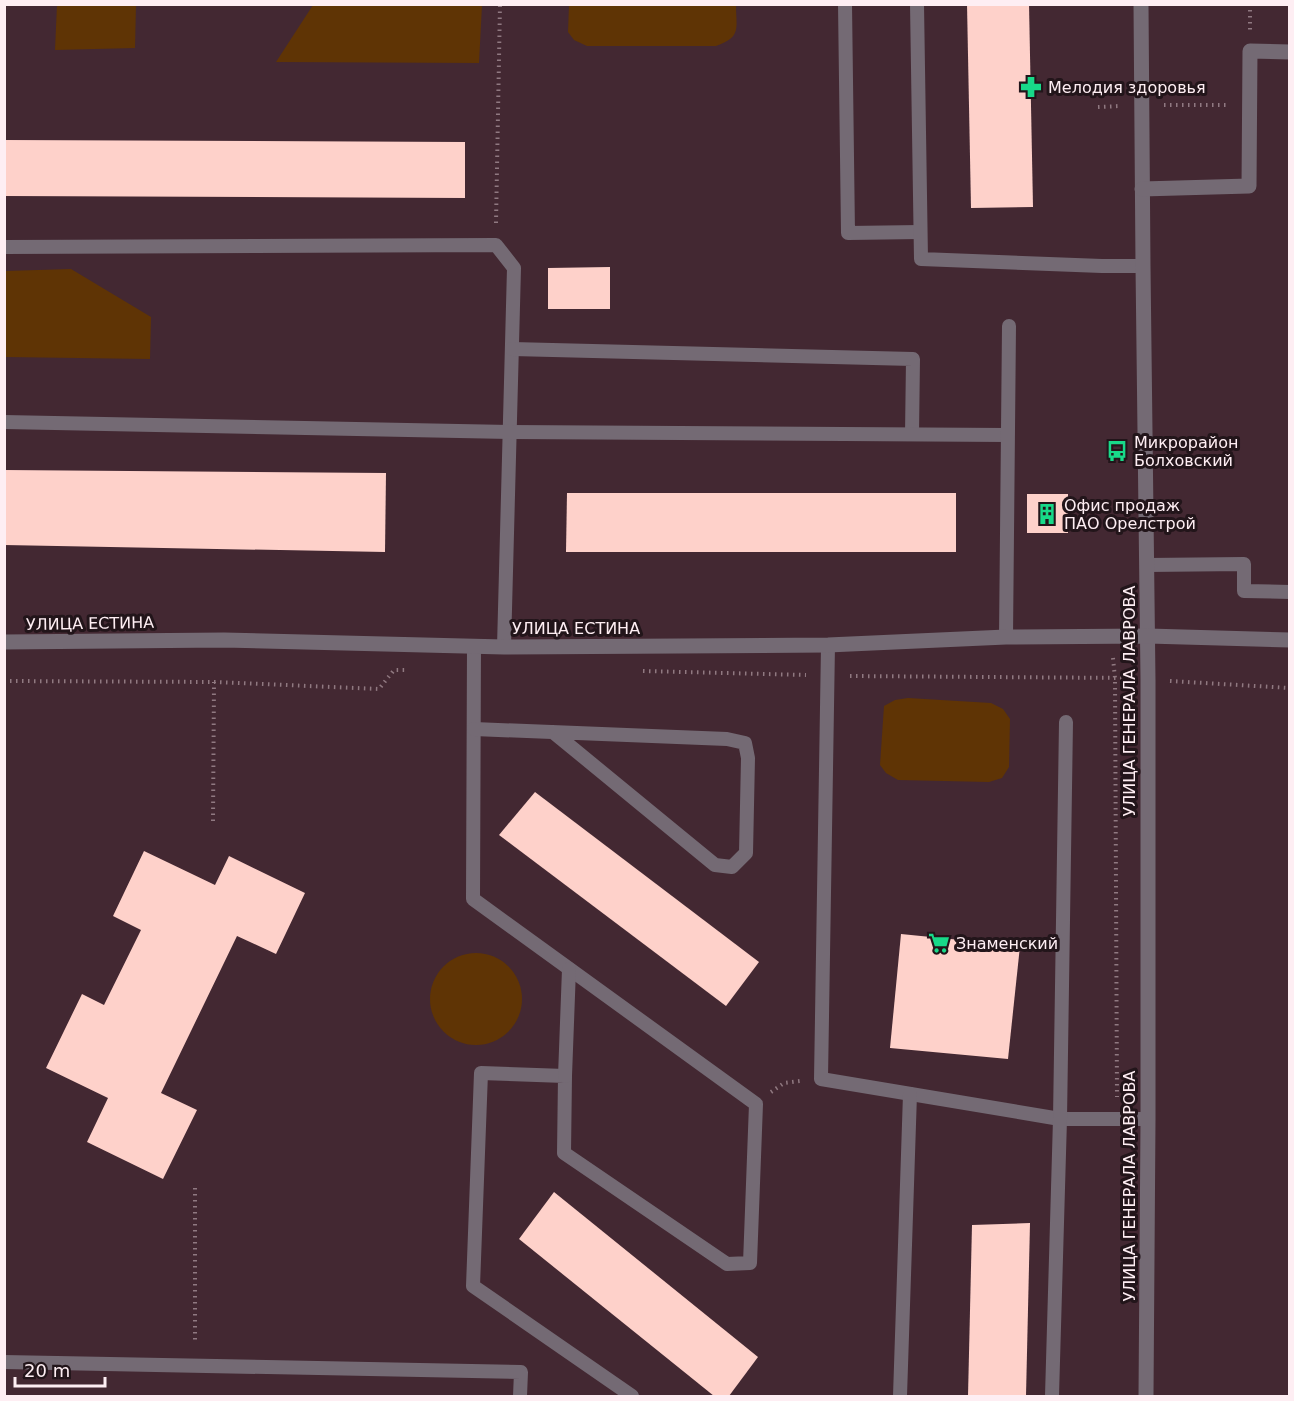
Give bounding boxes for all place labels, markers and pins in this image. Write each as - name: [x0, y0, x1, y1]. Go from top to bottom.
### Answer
- pharmacy icon: Мелодия здоровья: [1019, 75, 1043, 99]
- place label: Мелодия здоровья: [1048, 78, 1206, 97]
- place label: Микрорайон Болховский: [1134, 433, 1238, 470]
- bus stop icon: Микрорайон Болховский: [1105, 439, 1129, 463]
- place label: Офис продаж ПАО Орелстрой: [1064, 496, 1196, 533]
- building icon: Офис продаж ПАО Орелстрой: [1035, 502, 1059, 526]
- supermarket icon: Знаменский: [927, 931, 951, 955]
- place label: Знаменский: [956, 934, 1058, 953]

